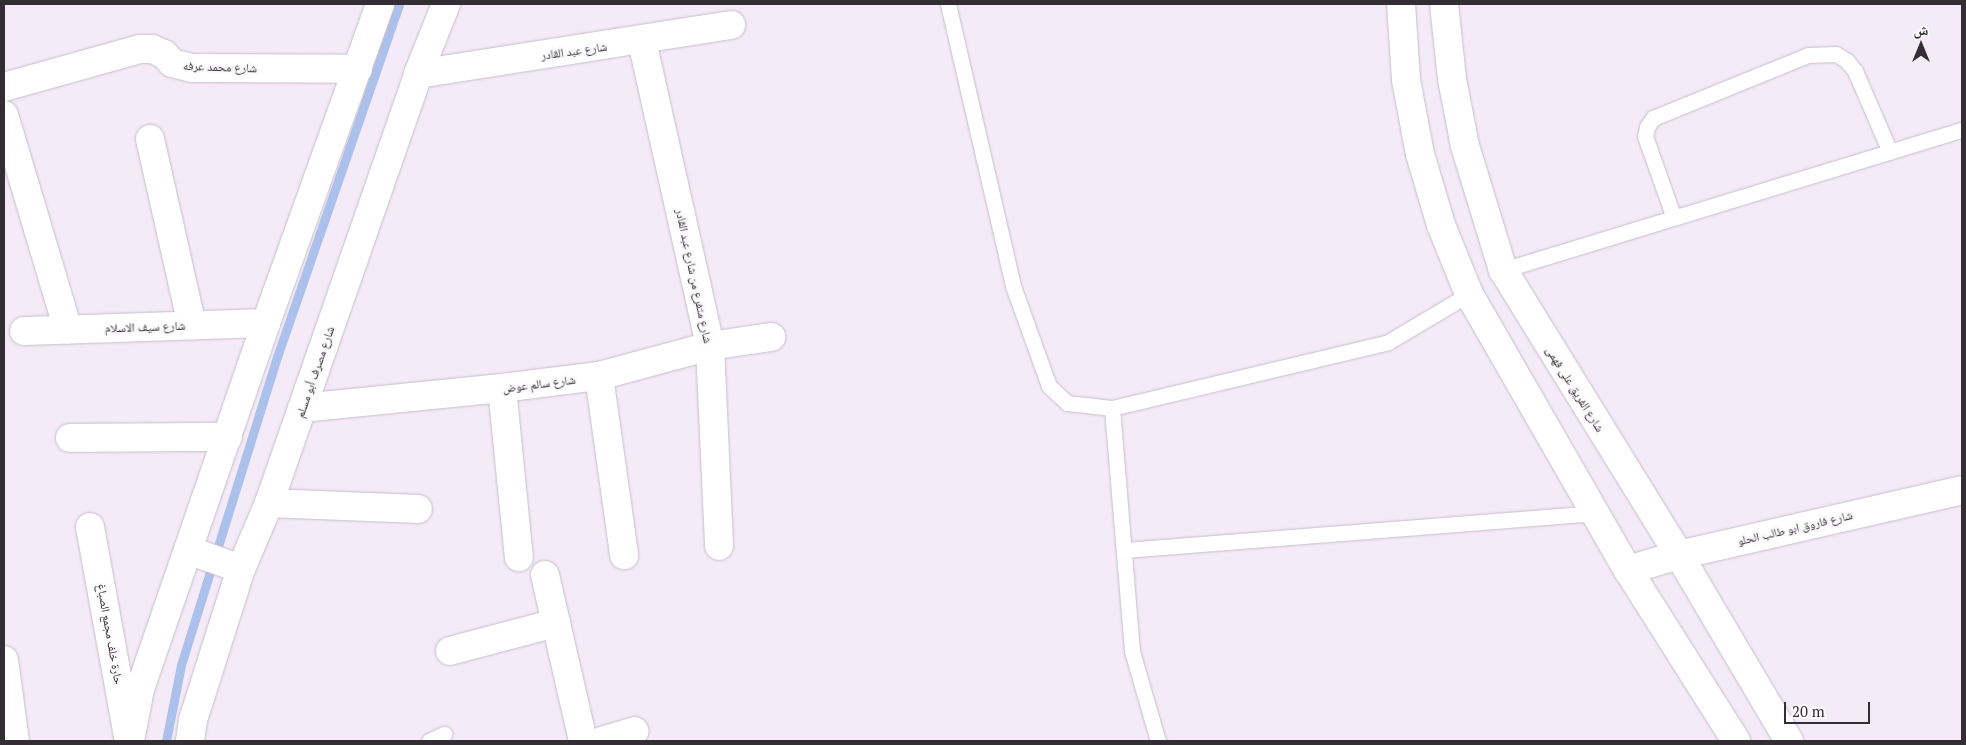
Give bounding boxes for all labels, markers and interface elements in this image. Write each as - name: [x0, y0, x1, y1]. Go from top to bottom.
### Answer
- north arrow: [1896, 20, 1946, 70]
- text: ش: [1914, 20, 1928, 39]
- street label: شارع عبد القادر: [540, 39, 608, 63]
- street label: شارع محمد عرفه: [183, 59, 257, 75]
- street label: شارع متفرع من شارع عبد القادر: [673, 207, 715, 345]
- street label: شارع سيف الاسلام: [104, 318, 186, 336]
- street label: شارع مصرف أبو مسلم: [293, 324, 337, 420]
- street label: شارع الفريق على فهمى: [1543, 343, 1607, 435]
- street label: شارع سالم عوض: [502, 372, 576, 396]
- street label: شارع فاروق ابو طالب الحلو: [1736, 508, 1854, 548]
- street label: حارة خلف مجمع الصباغ: [94, 583, 126, 685]
- scale bar: [1786, 692, 1872, 724]
- text: 20 m: [1792, 701, 1825, 721]

